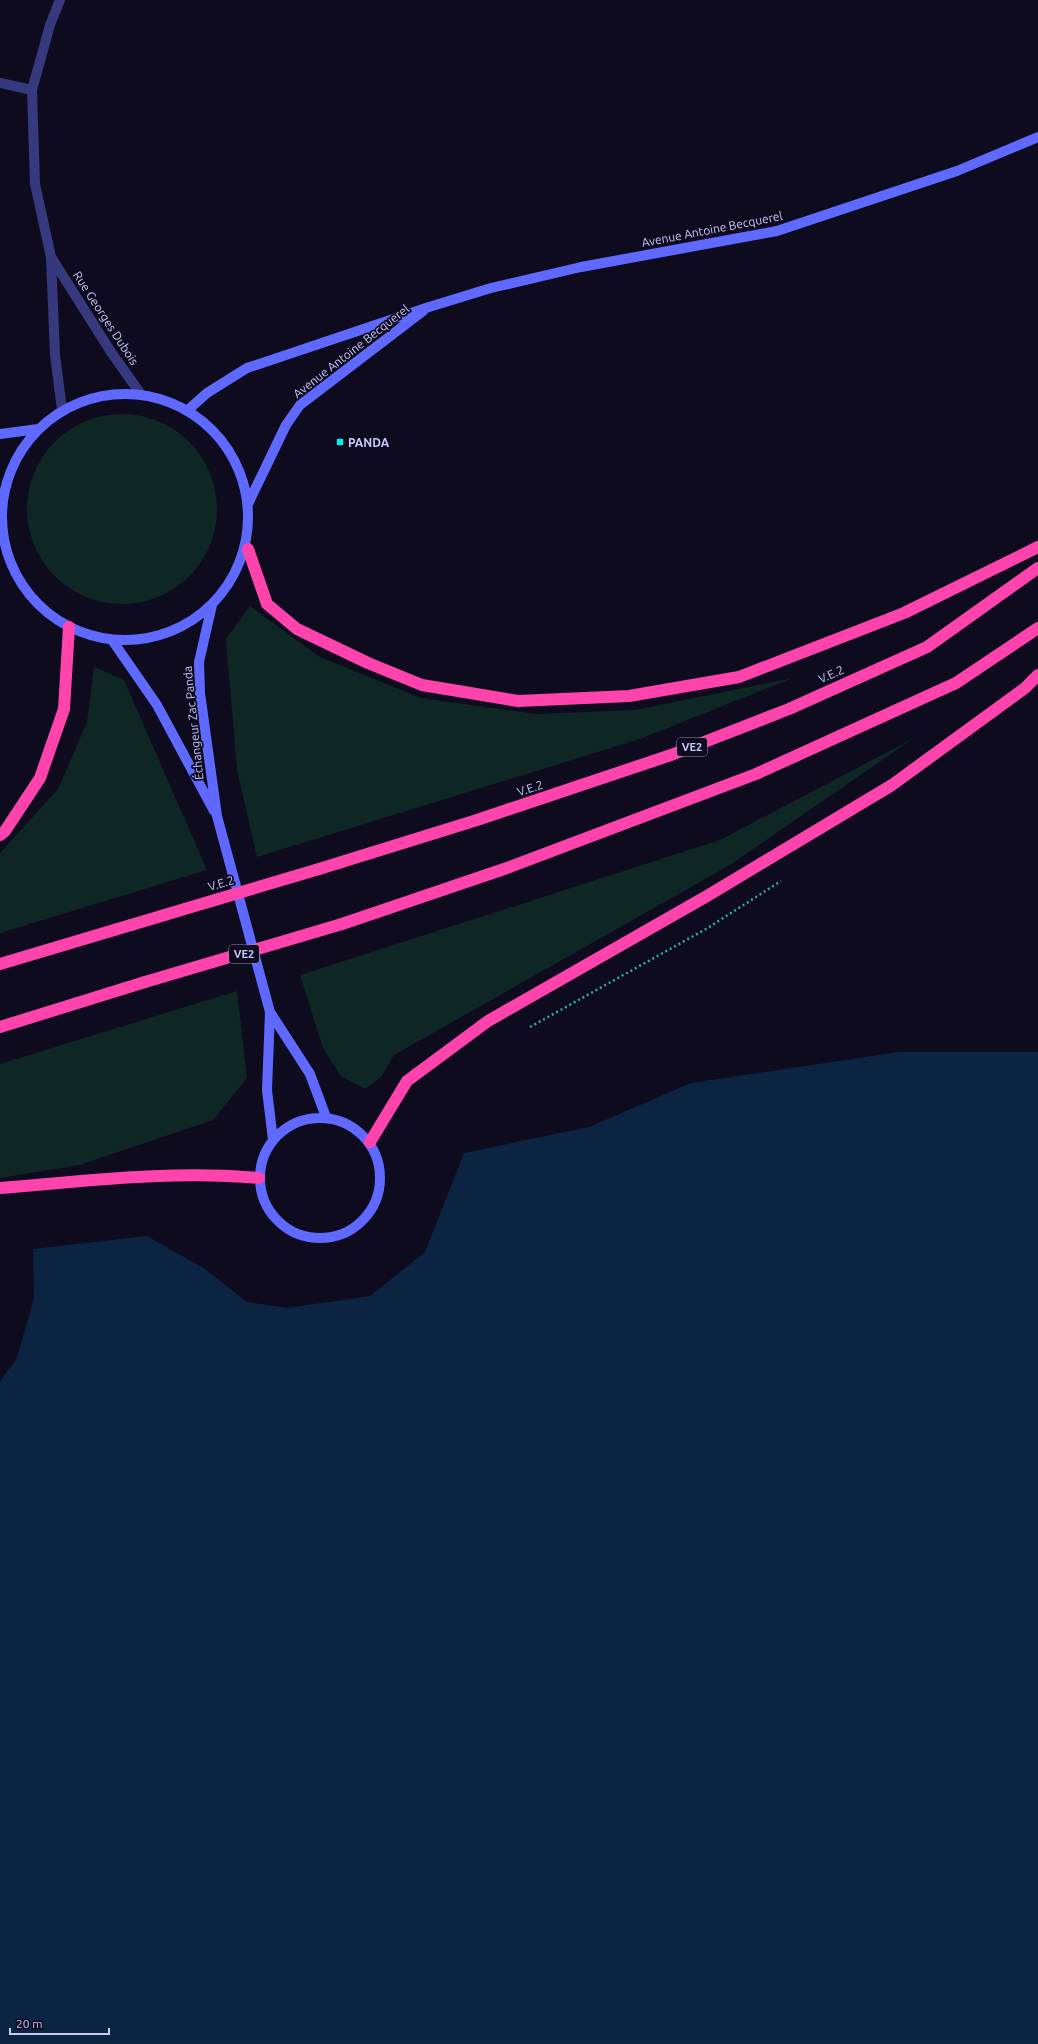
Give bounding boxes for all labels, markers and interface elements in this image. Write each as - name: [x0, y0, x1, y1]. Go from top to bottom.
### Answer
- street label: Avenue Antoine Becquerel: [640, 209, 784, 249]
- street label: Rue Georges Dubois: [71, 269, 141, 367]
- street label: Avenue Antoine Becquerel: [291, 302, 411, 400]
- place label: PANDA: [348, 436, 390, 449]
- marker: PANDA: [335, 437, 345, 447]
- street label: V.E.2: [816, 663, 846, 685]
- street label: Échangeur Zac Panda: [181, 665, 205, 781]
- road number: VE2: [677, 738, 707, 756]
- street label: V.E.2: [515, 778, 545, 798]
- street label: V.E.2: [207, 873, 235, 893]
- road number: VE2: [229, 945, 259, 963]
- scale bar: [10, 2010, 109, 2036]
- text: 20 m: [16, 2017, 43, 2030]

